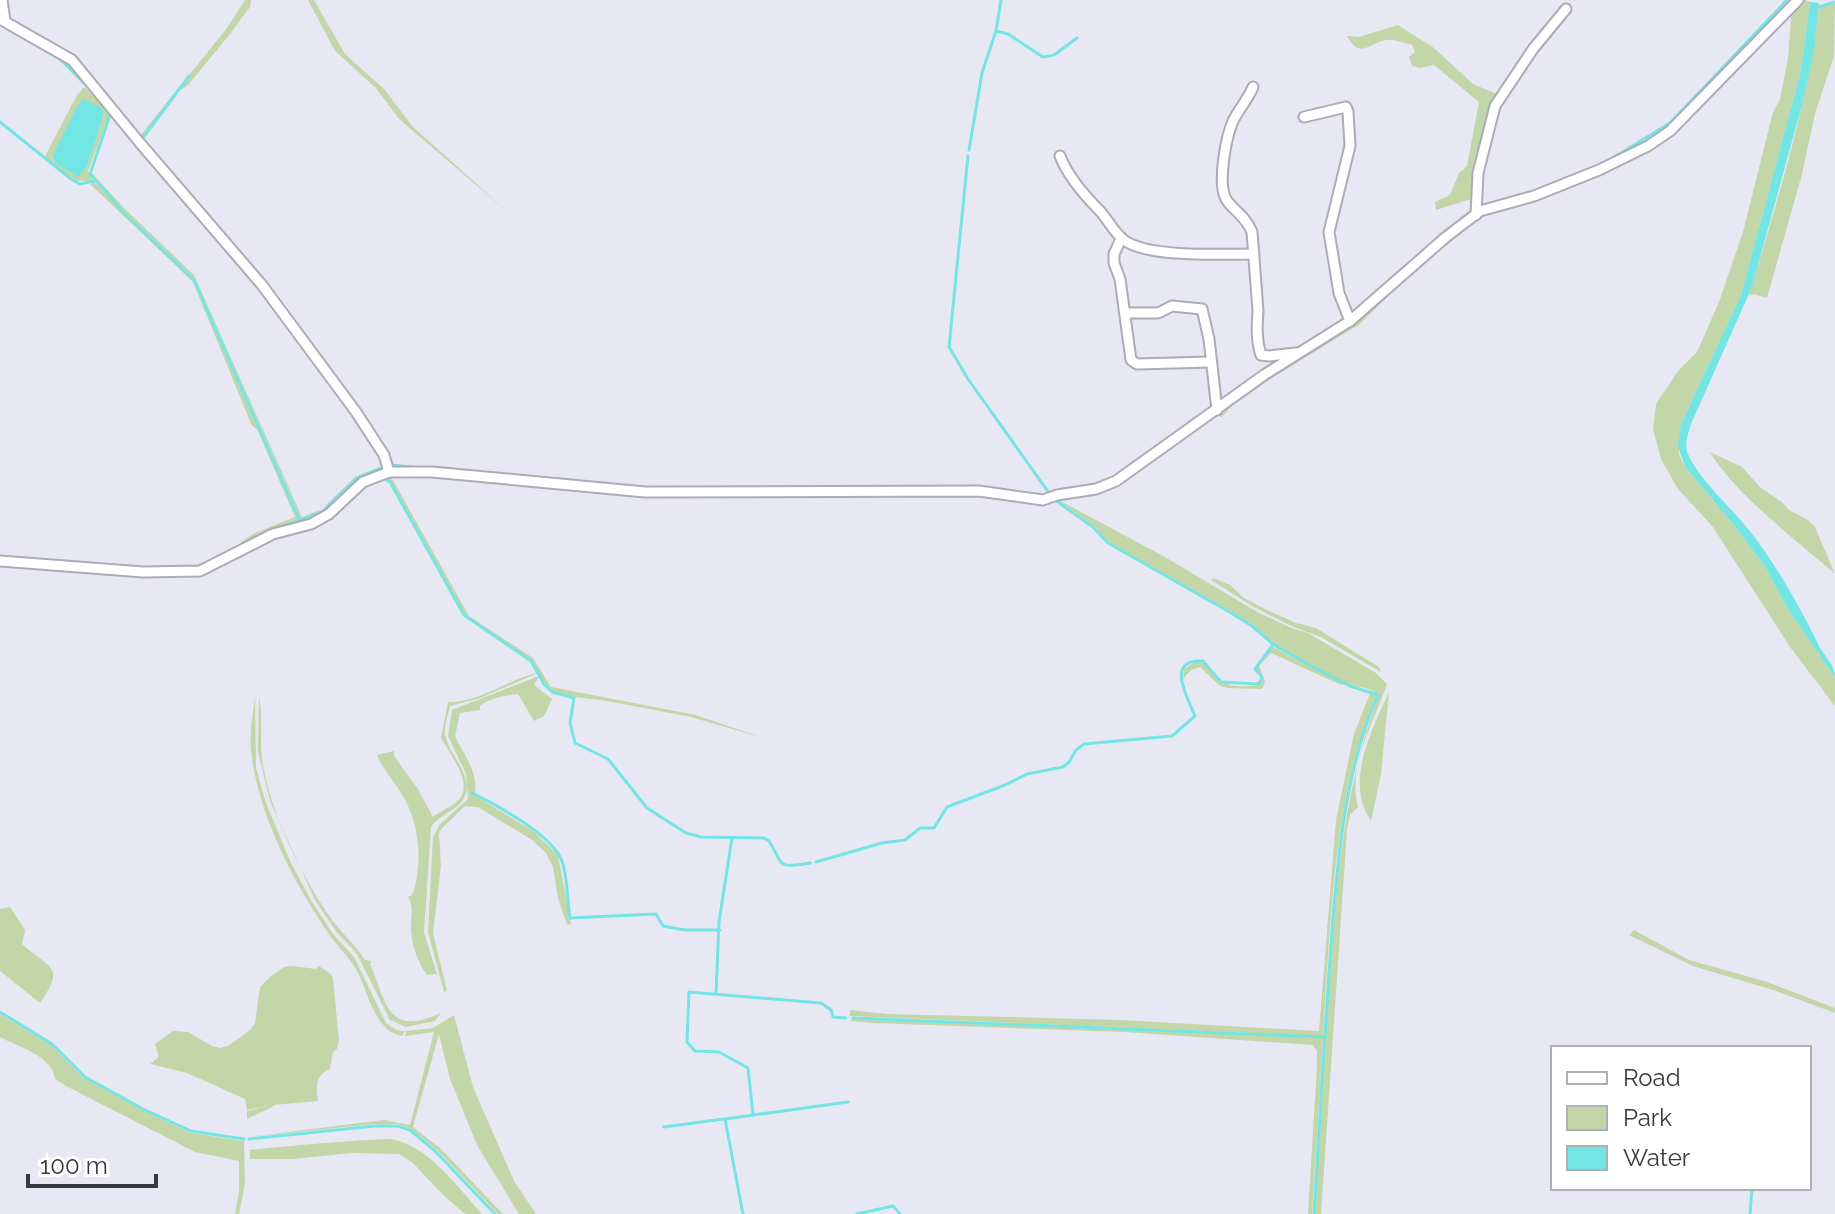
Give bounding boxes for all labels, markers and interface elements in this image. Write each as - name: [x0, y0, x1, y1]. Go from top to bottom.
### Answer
- legend: [1551, 1046, 1811, 1190]
- text: Road: [1623, 1063, 1681, 1092]
- text: Park: [1623, 1103, 1672, 1132]
- scale bar: [28, 1138, 156, 1188]
- text: Water: [1623, 1143, 1691, 1172]
- text: 100 m: [40, 1151, 108, 1180]

